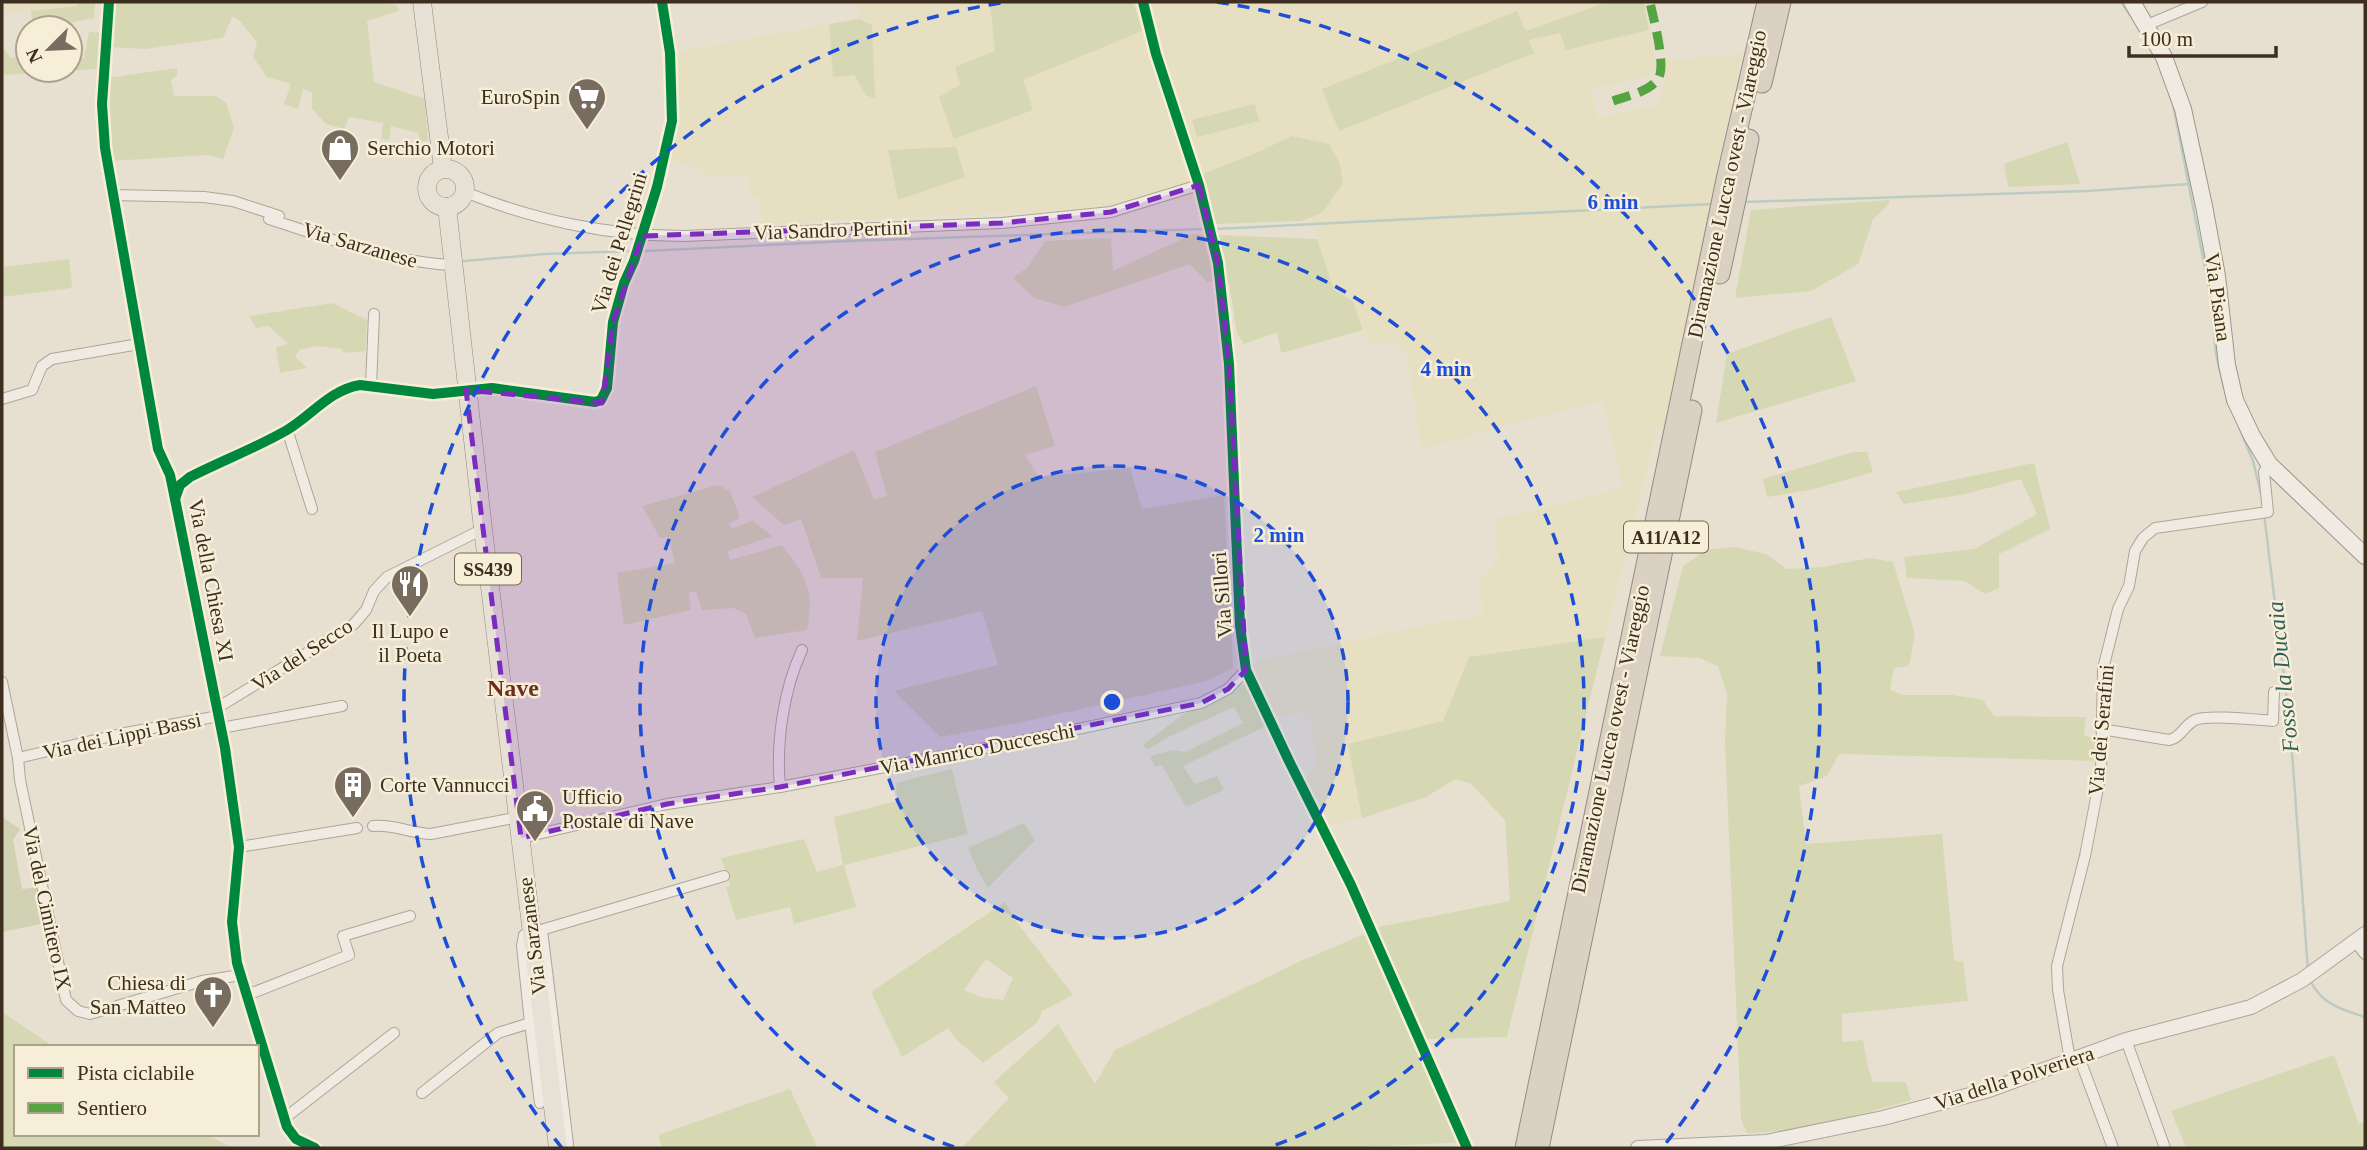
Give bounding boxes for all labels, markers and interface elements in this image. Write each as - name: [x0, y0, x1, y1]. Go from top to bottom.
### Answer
- north arrow: [14, 14, 84, 84]
- scale bar: [2129, 14, 2276, 58]
- text: 100 m: [2140, 27, 2193, 51]
- street label: Diramazione Lucca ovest - Viareggio: [1683, 28, 1771, 340]
- text: N: [21, 45, 46, 66]
- supermarket icon: EuroSpin: [566, 76, 608, 131]
- place label: EuroSpin: [481, 85, 560, 109]
- shop icon: Serchio Motori: [319, 127, 361, 182]
- place label: Serchio Motori: [367, 136, 495, 160]
- street label: Via dei Pellegrini: [586, 169, 652, 317]
- text: 6 min: [1588, 190, 1639, 214]
- street label: Via Sandro Pertini: [753, 215, 909, 245]
- street label: Via Sarzanese: [300, 217, 420, 273]
- street label: Via Pisana: [2200, 251, 2236, 343]
- text: 4 min: [1421, 357, 1472, 381]
- street label: Via della Chiesa XI: [183, 497, 239, 663]
- road number: A11/A12: [1624, 522, 1708, 552]
- text: 2 min: [1254, 523, 1305, 547]
- street label: Via Sillori: [1207, 551, 1237, 639]
- road number: SS439: [455, 554, 521, 584]
- restaurant icon: Il Lupo e il Poeta: [389, 563, 431, 618]
- street label: Diramazione Lucca ovest - Viareggio: [1566, 583, 1654, 895]
- water label: Fosso la Ducaia: [2263, 600, 2303, 755]
- street label: Via del Secco: [247, 614, 357, 696]
- place label: Il Lupo e il Poeta: [372, 619, 448, 667]
- street label: Via dei Serafini: [2083, 663, 2119, 797]
- district label: Nave: [487, 675, 539, 701]
- centre of rings: [1100, 690, 1124, 714]
- street label: Via dei Lippi Bassi: [41, 707, 204, 765]
- street label: Via Manrico Ducceschi: [877, 718, 1077, 780]
- building icon: Corte Vannucci: [332, 764, 374, 819]
- place label: Corte Vannucci: [380, 773, 510, 797]
- place label: Ufficio Postale di Nave: [562, 785, 694, 833]
- public building icon: Ufficio Postale di Nave: [514, 788, 556, 843]
- street label: Via del Cimitero IX: [18, 824, 76, 992]
- street label: Via Sarzanese: [513, 876, 551, 996]
- place label: Chiesa di San Matteo: [90, 971, 186, 1019]
- church icon: Chiesa di San Matteo: [192, 974, 234, 1029]
- street label: Via della Polveriera: [1931, 1041, 2098, 1115]
- legend: [14, 1045, 259, 1136]
- text: Pista ciclabile: [77, 1061, 194, 1085]
- text: Sentiero: [77, 1096, 147, 1120]

